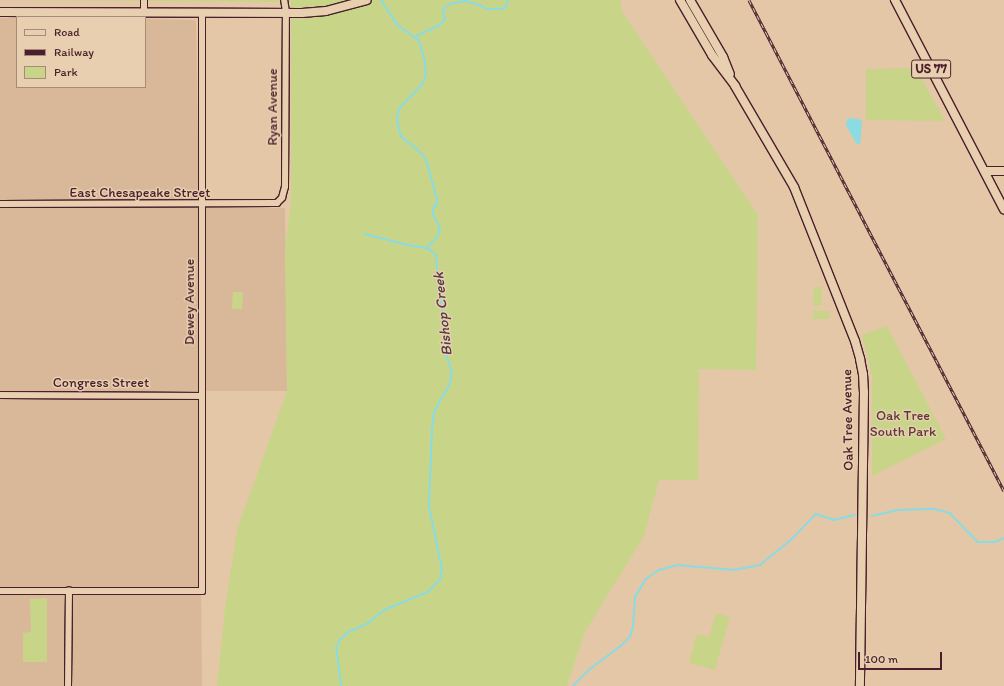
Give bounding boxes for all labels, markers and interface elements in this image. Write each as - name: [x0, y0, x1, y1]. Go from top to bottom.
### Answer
- legend: [16, 16, 146, 88]
- text: Road: [54, 25, 80, 39]
- text: Railway: [54, 45, 94, 59]
- road number: US 77: [911, 58, 951, 80]
- text: Park: [54, 65, 78, 79]
- street label: Ryan Avenue: [265, 69, 281, 145]
- street label: East Chesapeake Street: [69, 185, 211, 201]
- street label: Dewey Avenue: [182, 259, 198, 345]
- water label: Bishop Creek: [430, 271, 456, 357]
- street label: Oak Tree Avenue: [839, 370, 857, 470]
- street label: Congress Street: [53, 375, 149, 391]
- park label: Oak Tree South Park: [870, 408, 936, 440]
- scale bar: [860, 644, 944, 670]
- text: 100 m: [865, 652, 898, 666]

